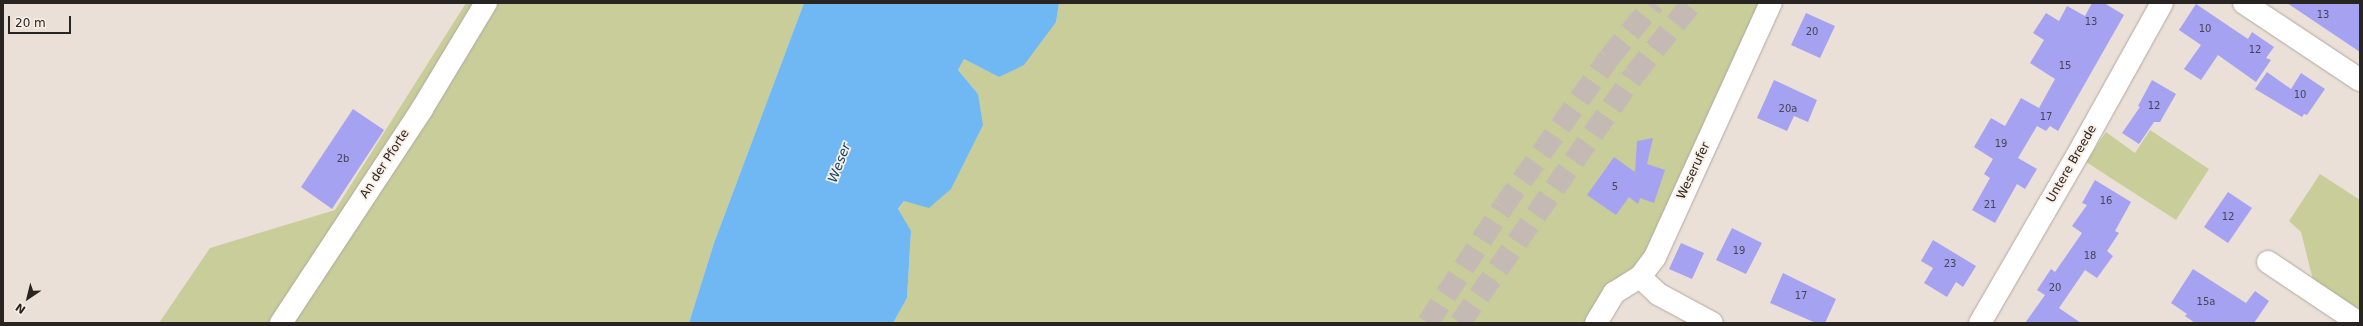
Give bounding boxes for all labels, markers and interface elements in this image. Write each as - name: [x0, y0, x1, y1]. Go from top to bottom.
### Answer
- scale bar: [10, 8, 73, 34]
- house number: 13: [2317, 9, 2329, 21]
- text: 20 m: [15, 16, 46, 30]
- house number: 13: [2085, 16, 2097, 28]
- house number: 10: [2199, 23, 2211, 35]
- house number: 20: [1806, 26, 1818, 38]
- house number: 12: [2249, 44, 2261, 56]
- house number: 15: [2059, 60, 2071, 72]
- house number: 10: [2294, 89, 2306, 101]
- house number: 12: [2148, 100, 2160, 112]
- house number: 20a: [1779, 103, 1797, 115]
- house number: 17: [2040, 111, 2052, 123]
- street label: Untere Breede: [2044, 123, 2100, 205]
- street label: An der Pforte: [357, 127, 413, 201]
- house number: 19: [1995, 138, 2007, 150]
- street label: Weserufer: [1675, 140, 1713, 202]
- water label: Weser: [825, 141, 855, 185]
- house number: 2b: [337, 153, 349, 165]
- house number: 5: [1612, 181, 1618, 193]
- house number: 16: [2100, 195, 2112, 207]
- house number: 21: [1984, 199, 1996, 211]
- house number: 12: [2222, 211, 2234, 223]
- house number: 19: [1733, 245, 1745, 257]
- house number: 18: [2084, 250, 2096, 262]
- house number: 23: [1944, 258, 1956, 270]
- north arrow: [8, 278, 48, 318]
- house number: 20: [2049, 282, 2061, 294]
- house number: 17: [1795, 290, 1807, 302]
- house number: 15a: [2197, 296, 2215, 308]
- text: N: [13, 300, 28, 316]

